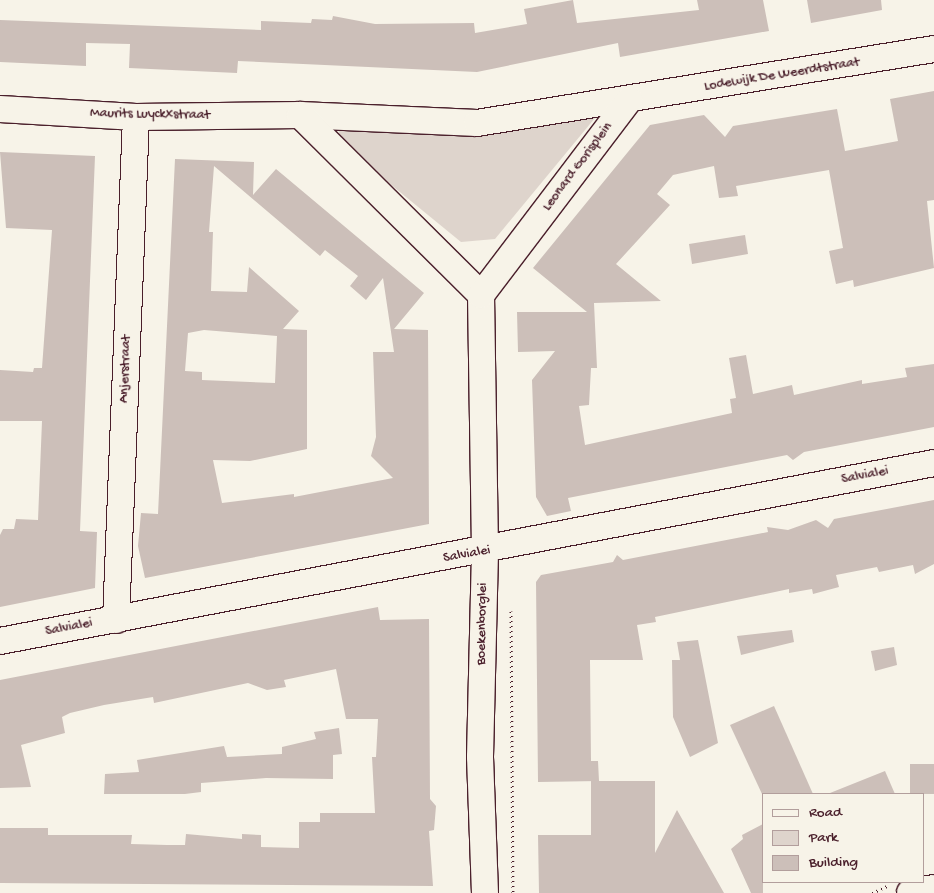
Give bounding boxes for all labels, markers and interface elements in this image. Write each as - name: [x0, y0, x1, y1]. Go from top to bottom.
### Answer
- street label: Lodewijk De Weerdtstraat: [703, 54, 861, 96]
- street label: Maurits Luyckxstraat: [90, 106, 210, 124]
- street label: Leonard Gorisplein: [539, 119, 617, 215]
- street label: Anjerstraat: [116, 335, 136, 403]
- street label: Salvialei: [840, 463, 890, 489]
- street label: Salvialei: [442, 543, 492, 567]
- street label: Boekenborglei: [474, 583, 492, 665]
- street label: Salvialei: [44, 615, 94, 641]
- legend: [762, 793, 924, 883]
- text: Road: [809, 804, 842, 822]
- text: Park: [809, 829, 838, 847]
- text: Building: [809, 854, 858, 872]

